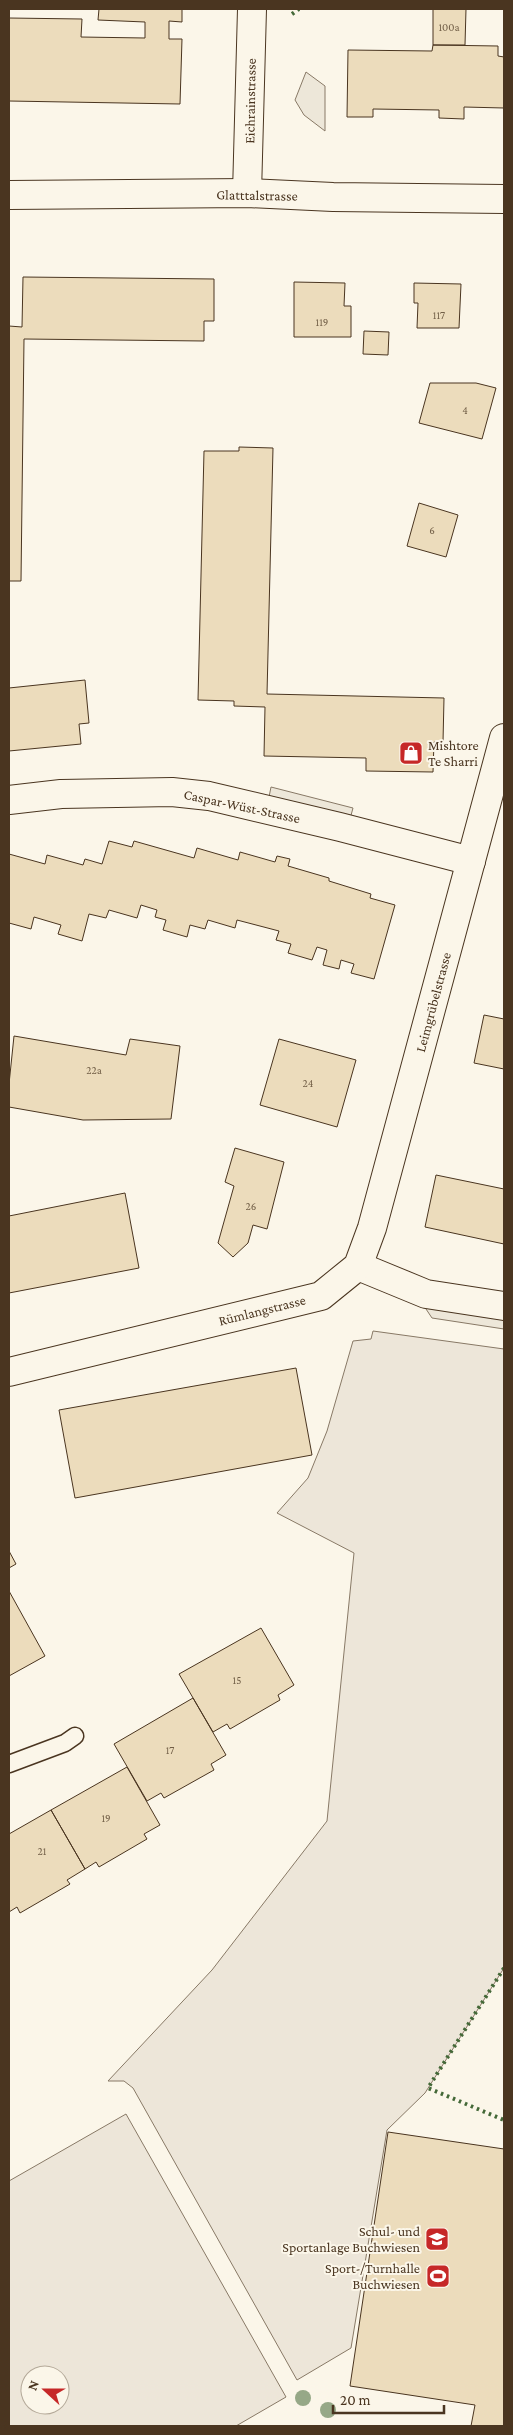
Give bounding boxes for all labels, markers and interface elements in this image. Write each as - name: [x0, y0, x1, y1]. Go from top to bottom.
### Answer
- house number: 100a: [438, 21, 460, 33]
- street label: Eichrainstrasse: [241, 58, 259, 144]
- street label: Glatttalstrasse: [216, 186, 298, 204]
- house number: 117: [433, 309, 445, 321]
- house number: 119: [316, 316, 328, 328]
- house number: 4: [462, 404, 468, 416]
- house number: 6: [429, 524, 435, 536]
- place label: Mishtore Te Sharri: [428, 737, 479, 769]
- shop icon: Mishtore Te Sharri: [398, 740, 424, 766]
- street label: Caspar-Wüst-Strasse: [182, 786, 302, 826]
- street label: Leimgrübelstrasse: [412, 950, 454, 1054]
- house number: 22a: [86, 1064, 102, 1076]
- house number: 24: [303, 1077, 314, 1089]
- house number: 26: [246, 1200, 256, 1212]
- street label: Rümlangstrasse: [217, 1291, 307, 1329]
- house number: 15: [233, 1674, 241, 1686]
- house number: 17: [166, 1744, 174, 1756]
- house number: 19: [101, 1812, 111, 1824]
- house number: 21: [38, 1845, 47, 1857]
- place label: Schul- und Sportanlage Buchwiesen: [282, 2223, 421, 2255]
- school or university icon: Schul- und Sportanlage Buchwiesen: [424, 2226, 450, 2252]
- place label: Sport-/Turnhalle Buchwiesen: [325, 2260, 420, 2292]
- sports icon: Sport-/Turnhalle Buchwiesen: [425, 2263, 451, 2289]
- north arrow: [20, 2365, 70, 2415]
- text: N: [24, 2378, 42, 2393]
- scale bar: [333, 2382, 444, 2414]
- text: 20 m: [340, 2392, 371, 2408]

